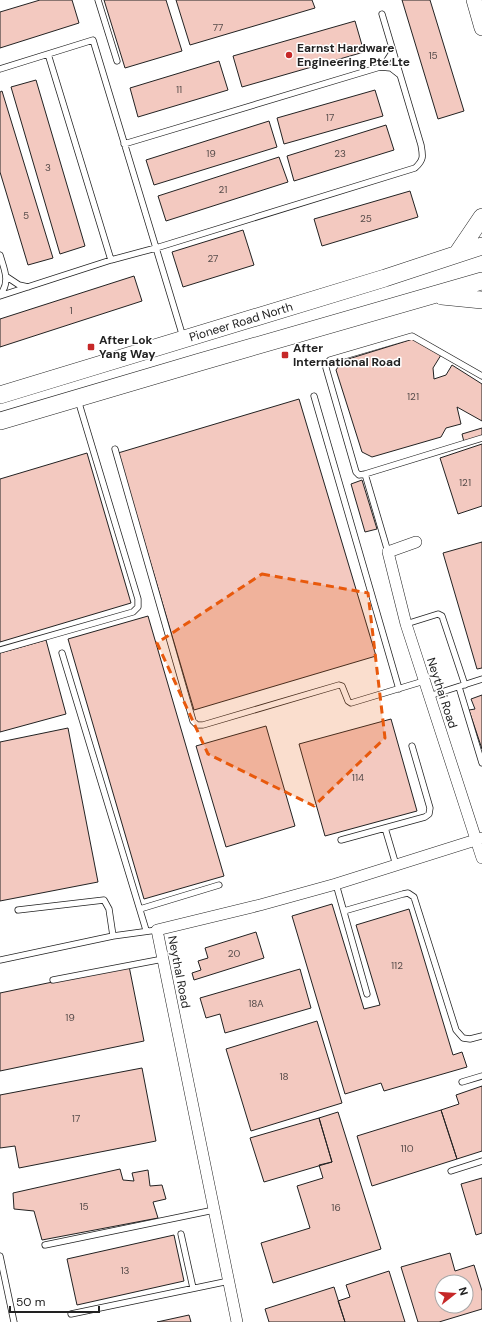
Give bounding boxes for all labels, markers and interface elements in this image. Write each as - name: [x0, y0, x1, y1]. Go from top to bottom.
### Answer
- house number: 77: [213, 21, 223, 34]
- place label: Earnst Hardware Engineering Pte Lte: [297, 40, 410, 70]
- house number: 15: [428, 49, 438, 62]
- marker: Earnst Hardware Engineering Pte Lte: [284, 50, 294, 60]
- house number: 11: [176, 83, 182, 96]
- house number: 17: [326, 111, 334, 124]
- house number: 19: [206, 147, 216, 160]
- house number: 23: [334, 147, 346, 160]
- house number: 3: [45, 161, 51, 174]
- house number: 21: [219, 183, 227, 196]
- house number: 5: [23, 209, 29, 222]
- house number: 25: [360, 212, 372, 225]
- house number: 27: [208, 252, 218, 265]
- street label: Pioneer Road North: [187, 299, 295, 345]
- house number: 1: [69, 304, 73, 317]
- place label: After Lok Yang Way: [99, 332, 156, 362]
- place label: After International Road: [293, 340, 401, 370]
- marker: After Lok Yang Way: [86, 342, 96, 352]
- marker: After International Road: [280, 350, 290, 360]
- house number: 121: [407, 390, 419, 403]
- house number: 121: [459, 476, 471, 489]
- street label: Neythai Road: [423, 655, 461, 731]
- house number: 114: [352, 771, 364, 784]
- street label: Neythal Road: [164, 934, 194, 1010]
- house number: 20: [228, 947, 240, 960]
- house number: 112: [391, 959, 403, 972]
- house number: 18A: [248, 997, 264, 1010]
- house number: 19: [65, 1011, 75, 1024]
- house number: 18: [279, 1070, 289, 1083]
- house number: 17: [72, 1112, 80, 1125]
- house number: 110: [400, 1142, 414, 1155]
- house number: 15: [79, 1200, 89, 1213]
- house number: 16: [331, 1201, 341, 1214]
- house number: 13: [120, 1264, 130, 1277]
- north arrow: [434, 1274, 474, 1314]
- text: N: [456, 1285, 471, 1297]
- scale bar: [10, 1288, 99, 1314]
- text: 50 m: [16, 1294, 45, 1310]

